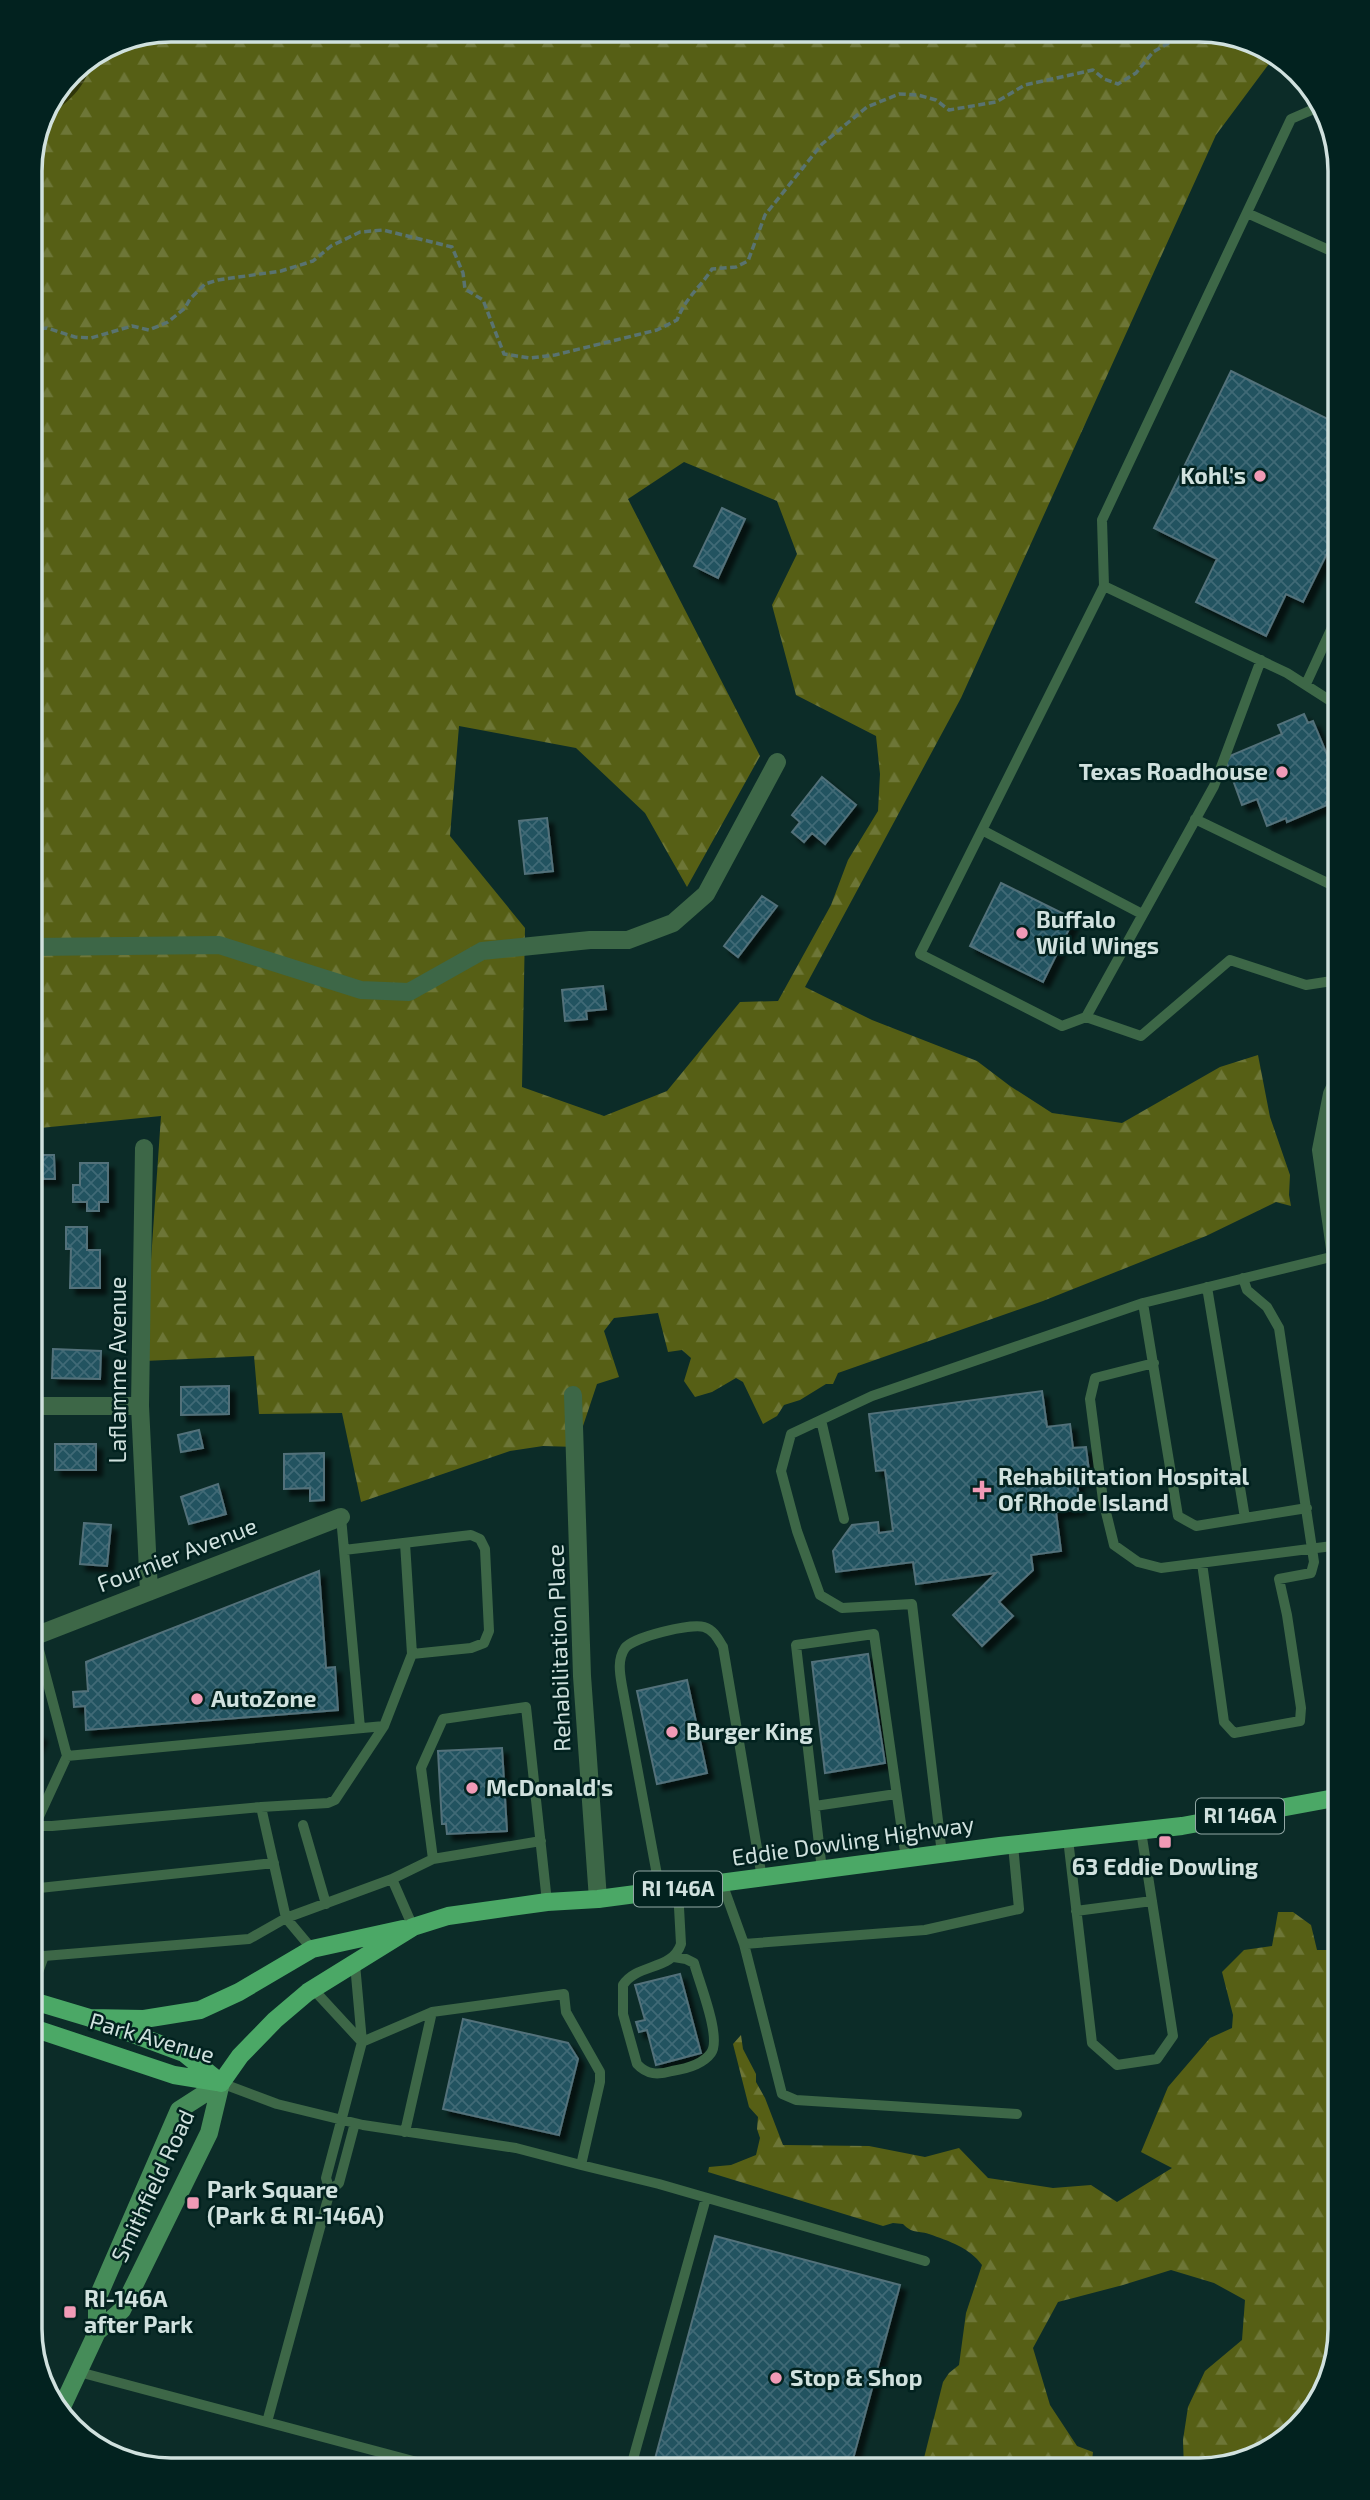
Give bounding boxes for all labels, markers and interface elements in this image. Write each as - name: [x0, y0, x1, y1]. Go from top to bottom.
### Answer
- place label: Kohl's: [1180, 461, 1246, 489]
- marker: Kohl's: [1252, 468, 1268, 484]
- place label: Texas Roadhouse: [1079, 757, 1268, 785]
- marker: Texas Roadhouse: [1274, 764, 1290, 780]
- place label: Buffalo Wild Wings: [1036, 905, 1159, 959]
- marker: Buffalo Wild Wings: [1014, 925, 1030, 941]
- street label: Laflamme Avenue: [103, 1277, 131, 1463]
- place label: Rehabilitation Hospital Of Rhode Island: [998, 1462, 1250, 1516]
- marker: Rehabilitation Hospital Of Rhode Island: [972, 1480, 992, 1500]
- street label: Fournier Avenue: [93, 1511, 261, 1597]
- street label: Rehabilitation Place: [540, 1544, 576, 1752]
- place label: AutoZone: [211, 1684, 316, 1712]
- marker: AutoZone: [189, 1691, 205, 1707]
- place label: Burger King: [686, 1717, 813, 1745]
- marker: Burger King: [664, 1724, 680, 1740]
- place label: McDonald's: [486, 1773, 613, 1801]
- marker: McDonald's: [464, 1780, 480, 1796]
- road number: RI 146A: [1196, 1798, 1284, 1834]
- street label: Eddie Dowling Highway: [730, 1809, 976, 1871]
- marker: 63 Eddie Dowling: [1157, 1834, 1173, 1850]
- place label: 63 Eddie Dowling: [1072, 1852, 1259, 1880]
- road number: RI 146A: [634, 1871, 722, 1906]
- street label: Park Avenue: [87, 2006, 218, 2068]
- street label: Smithfield Road: [104, 2105, 200, 2266]
- place label: Park Square (Park & RI-146A): [207, 2175, 384, 2229]
- marker: Park Square (Park & RI-146A): [185, 2195, 201, 2211]
- place label: RI-146A after Park: [84, 2284, 193, 2338]
- marker: RI-146A after Park: [62, 2304, 78, 2320]
- place label: Stop & Shop: [790, 2363, 922, 2391]
- marker: Stop & Shop: [768, 2370, 784, 2386]

